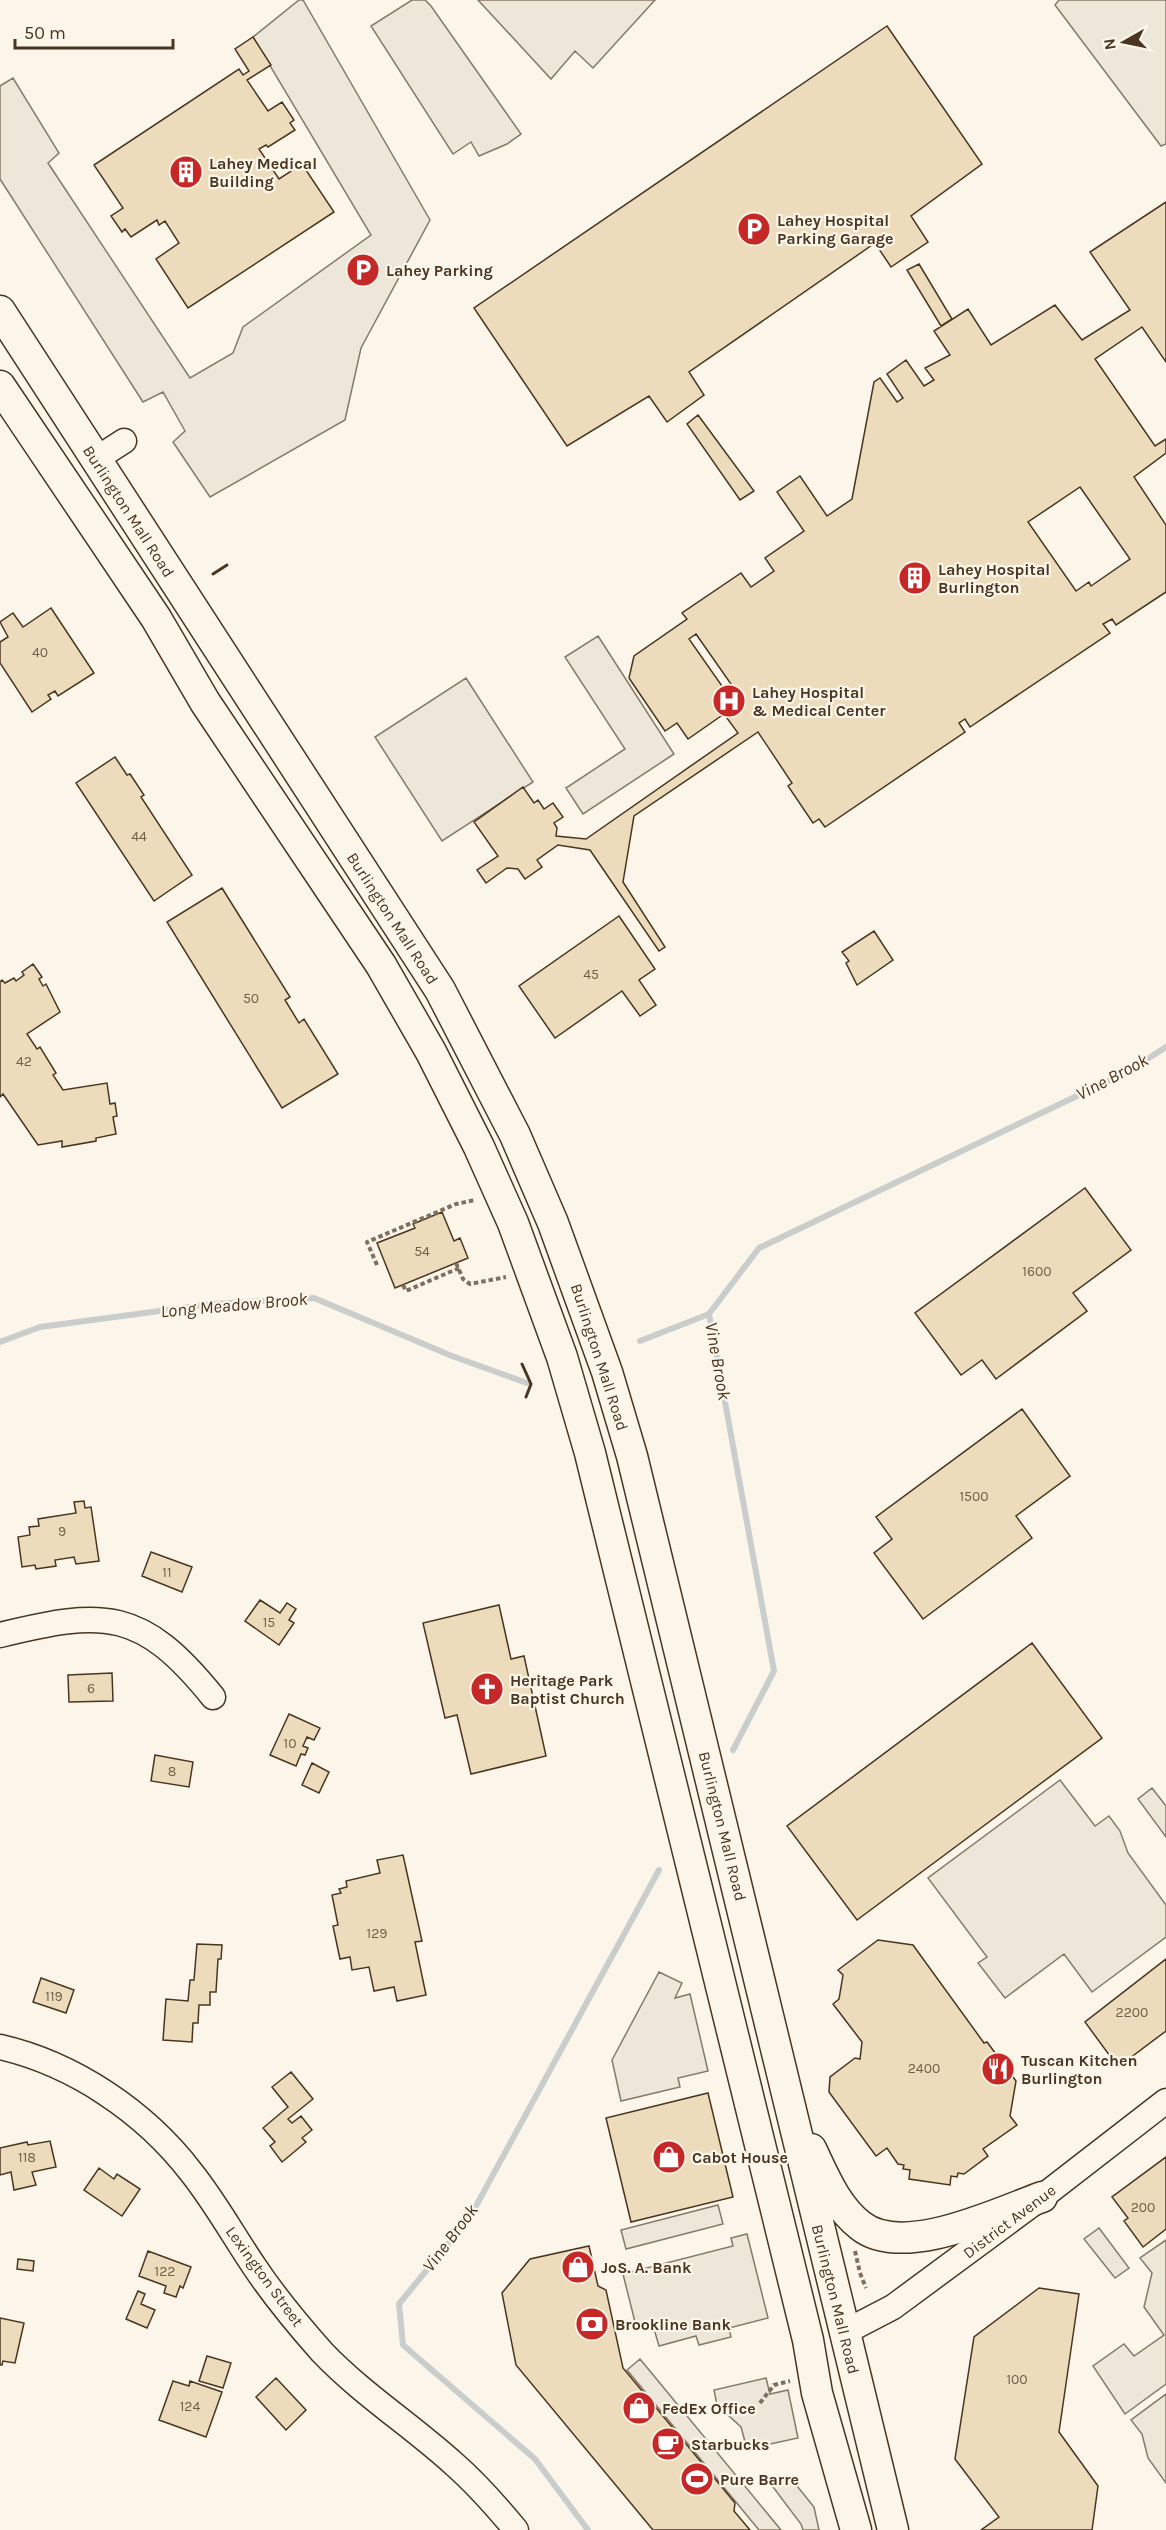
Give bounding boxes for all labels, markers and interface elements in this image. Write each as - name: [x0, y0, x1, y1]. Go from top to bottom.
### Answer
- scale bar: [15, 12, 172, 50]
- north arrow: [1094, 12, 1154, 72]
- text: 50 m: [24, 22, 66, 44]
- text: N: [1099, 37, 1120, 51]
- building icon: Lahey Medical Building: [168, 154, 204, 190]
- place label: Lahey Medical Building: [209, 154, 317, 191]
- parking icon: Lahey Hospital Parking Garage: [736, 211, 772, 247]
- place label: Lahey Hospital Parking Garage: [777, 211, 894, 248]
- parking icon: Lahey Parking: [345, 252, 381, 288]
- place label: Lahey Parking: [386, 261, 493, 280]
- street label: Burlington Mall Road: [79, 442, 178, 581]
- building icon: Lahey Hospital Burlington: [897, 560, 933, 596]
- place label: Lahey Hospital Burlington: [938, 560, 1050, 597]
- house number: 40: [32, 644, 48, 661]
- hospital icon: Lahey Hospital & Medical Center: [711, 683, 747, 719]
- place label: Lahey Hospital & Medical Center: [752, 683, 886, 720]
- house number: 44: [131, 828, 147, 845]
- street label: Burlington Mall Road: [343, 849, 442, 988]
- house number: 45: [583, 966, 599, 983]
- house number: 50: [243, 990, 259, 1007]
- water label: Vine Brook: [1072, 1048, 1153, 1105]
- house number: 42: [16, 1053, 32, 1070]
- house number: 54: [414, 1243, 430, 1260]
- house number: 1600: [1022, 1263, 1052, 1280]
- street label: Burlington Mall Road: [567, 1281, 632, 1433]
- water label: Long Meadow Brook: [160, 1288, 309, 1322]
- water label: Vine Brook: [700, 1320, 736, 1403]
- house number: 1500: [959, 1488, 989, 1505]
- house number: 9: [58, 1523, 66, 1540]
- house number: 11: [162, 1564, 172, 1581]
- house number: 15: [263, 1614, 275, 1631]
- church icon: Heritage Park Baptist Church: [469, 1671, 505, 1707]
- place label: Heritage Park Baptist Church: [510, 1671, 625, 1708]
- house number: 6: [87, 1680, 95, 1697]
- house number: 10: [284, 1735, 296, 1752]
- street label: Burlington Mall Road: [695, 1749, 750, 1903]
- house number: 8: [168, 1763, 176, 1780]
- house number: 129: [367, 1925, 387, 1942]
- house number: 119: [45, 1988, 63, 2005]
- house number: 2200: [1116, 2004, 1148, 2021]
- restaurant icon: Tuscan Kitchen Burlington: [980, 2051, 1016, 2087]
- place label: Tuscan Kitchen Burlington: [1021, 2051, 1137, 2088]
- house number: 2400: [908, 2060, 940, 2077]
- shop icon: Cabot House: [651, 2139, 687, 2175]
- place label: Cabot House: [692, 2148, 788, 2167]
- house number: 118: [18, 2149, 36, 2166]
- street label: District Avenue: [959, 2180, 1059, 2262]
- water label: Vine Brook: [417, 2199, 483, 2276]
- house number: 200: [1131, 2199, 1155, 2216]
- street label: Lexington Street: [222, 2222, 307, 2330]
- street label: Burlington Mall Road: [808, 2222, 863, 2376]
- shop icon: JoS. A. Bank: [560, 2249, 596, 2285]
- place label: JoS. A. Bank: [601, 2258, 692, 2277]
- house number: 122: [155, 2263, 175, 2280]
- bank icon: Brookline Bank: [574, 2306, 610, 2342]
- place label: Brookline Bank: [615, 2315, 732, 2334]
- house number: 100: [1006, 2371, 1028, 2388]
- shop icon: FedEx Office: [621, 2390, 657, 2426]
- house number: 124: [180, 2398, 200, 2415]
- place label: FedEx Office: [662, 2399, 756, 2418]
- cafe icon: Starbucks: [650, 2426, 686, 2462]
- place label: Starbucks: [691, 2435, 769, 2454]
- sports icon: Pure Barre: [679, 2461, 715, 2497]
- place label: Pure Barre: [720, 2470, 799, 2489]

